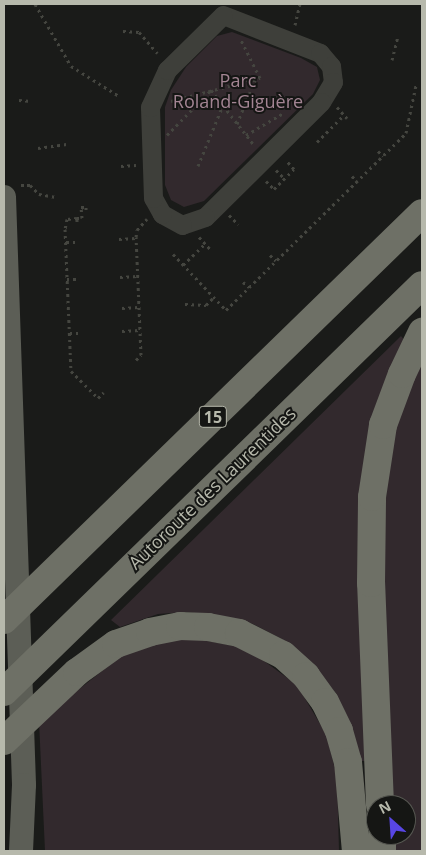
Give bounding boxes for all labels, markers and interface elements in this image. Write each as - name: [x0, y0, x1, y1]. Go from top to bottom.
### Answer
- park label: Parc Roland-Giguère: [173, 70, 303, 112]
- street label: Autoroute des Laurentides: [124, 402, 300, 574]
- road number: 15: [198, 404, 228, 431]
- north arrow: [366, 795, 416, 845]
- text: N: [375, 796, 394, 818]

